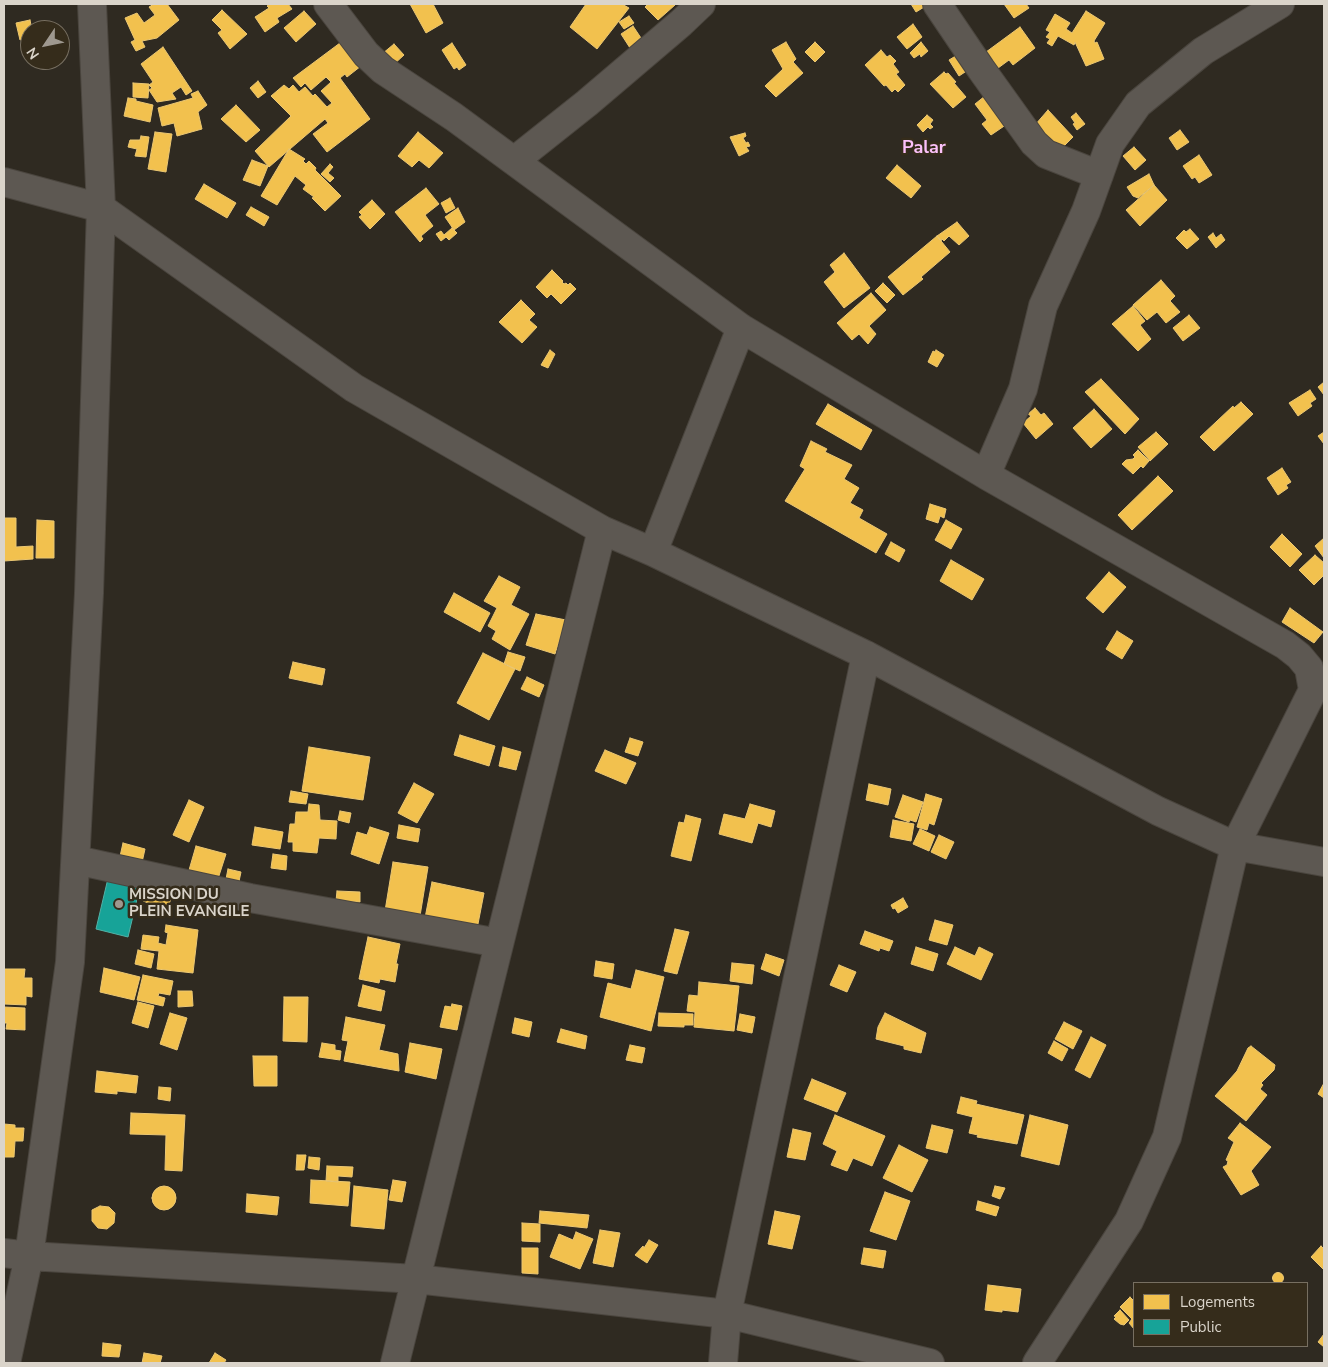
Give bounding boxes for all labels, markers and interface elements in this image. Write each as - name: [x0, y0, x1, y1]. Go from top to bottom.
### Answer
- north arrow: [20, 20, 70, 70]
- text: N: [22, 43, 44, 63]
- district label: Palar: [902, 138, 946, 160]
- place label: MISSION DU PLEIN EVANGILE: [129, 886, 249, 921]
- marker: MISSION DU PLEIN EVANGILE: [113, 898, 125, 910]
- legend: [1133, 1282, 1308, 1347]
- text: Logements: [1180, 1292, 1255, 1312]
- text: Public: [1180, 1317, 1221, 1337]

